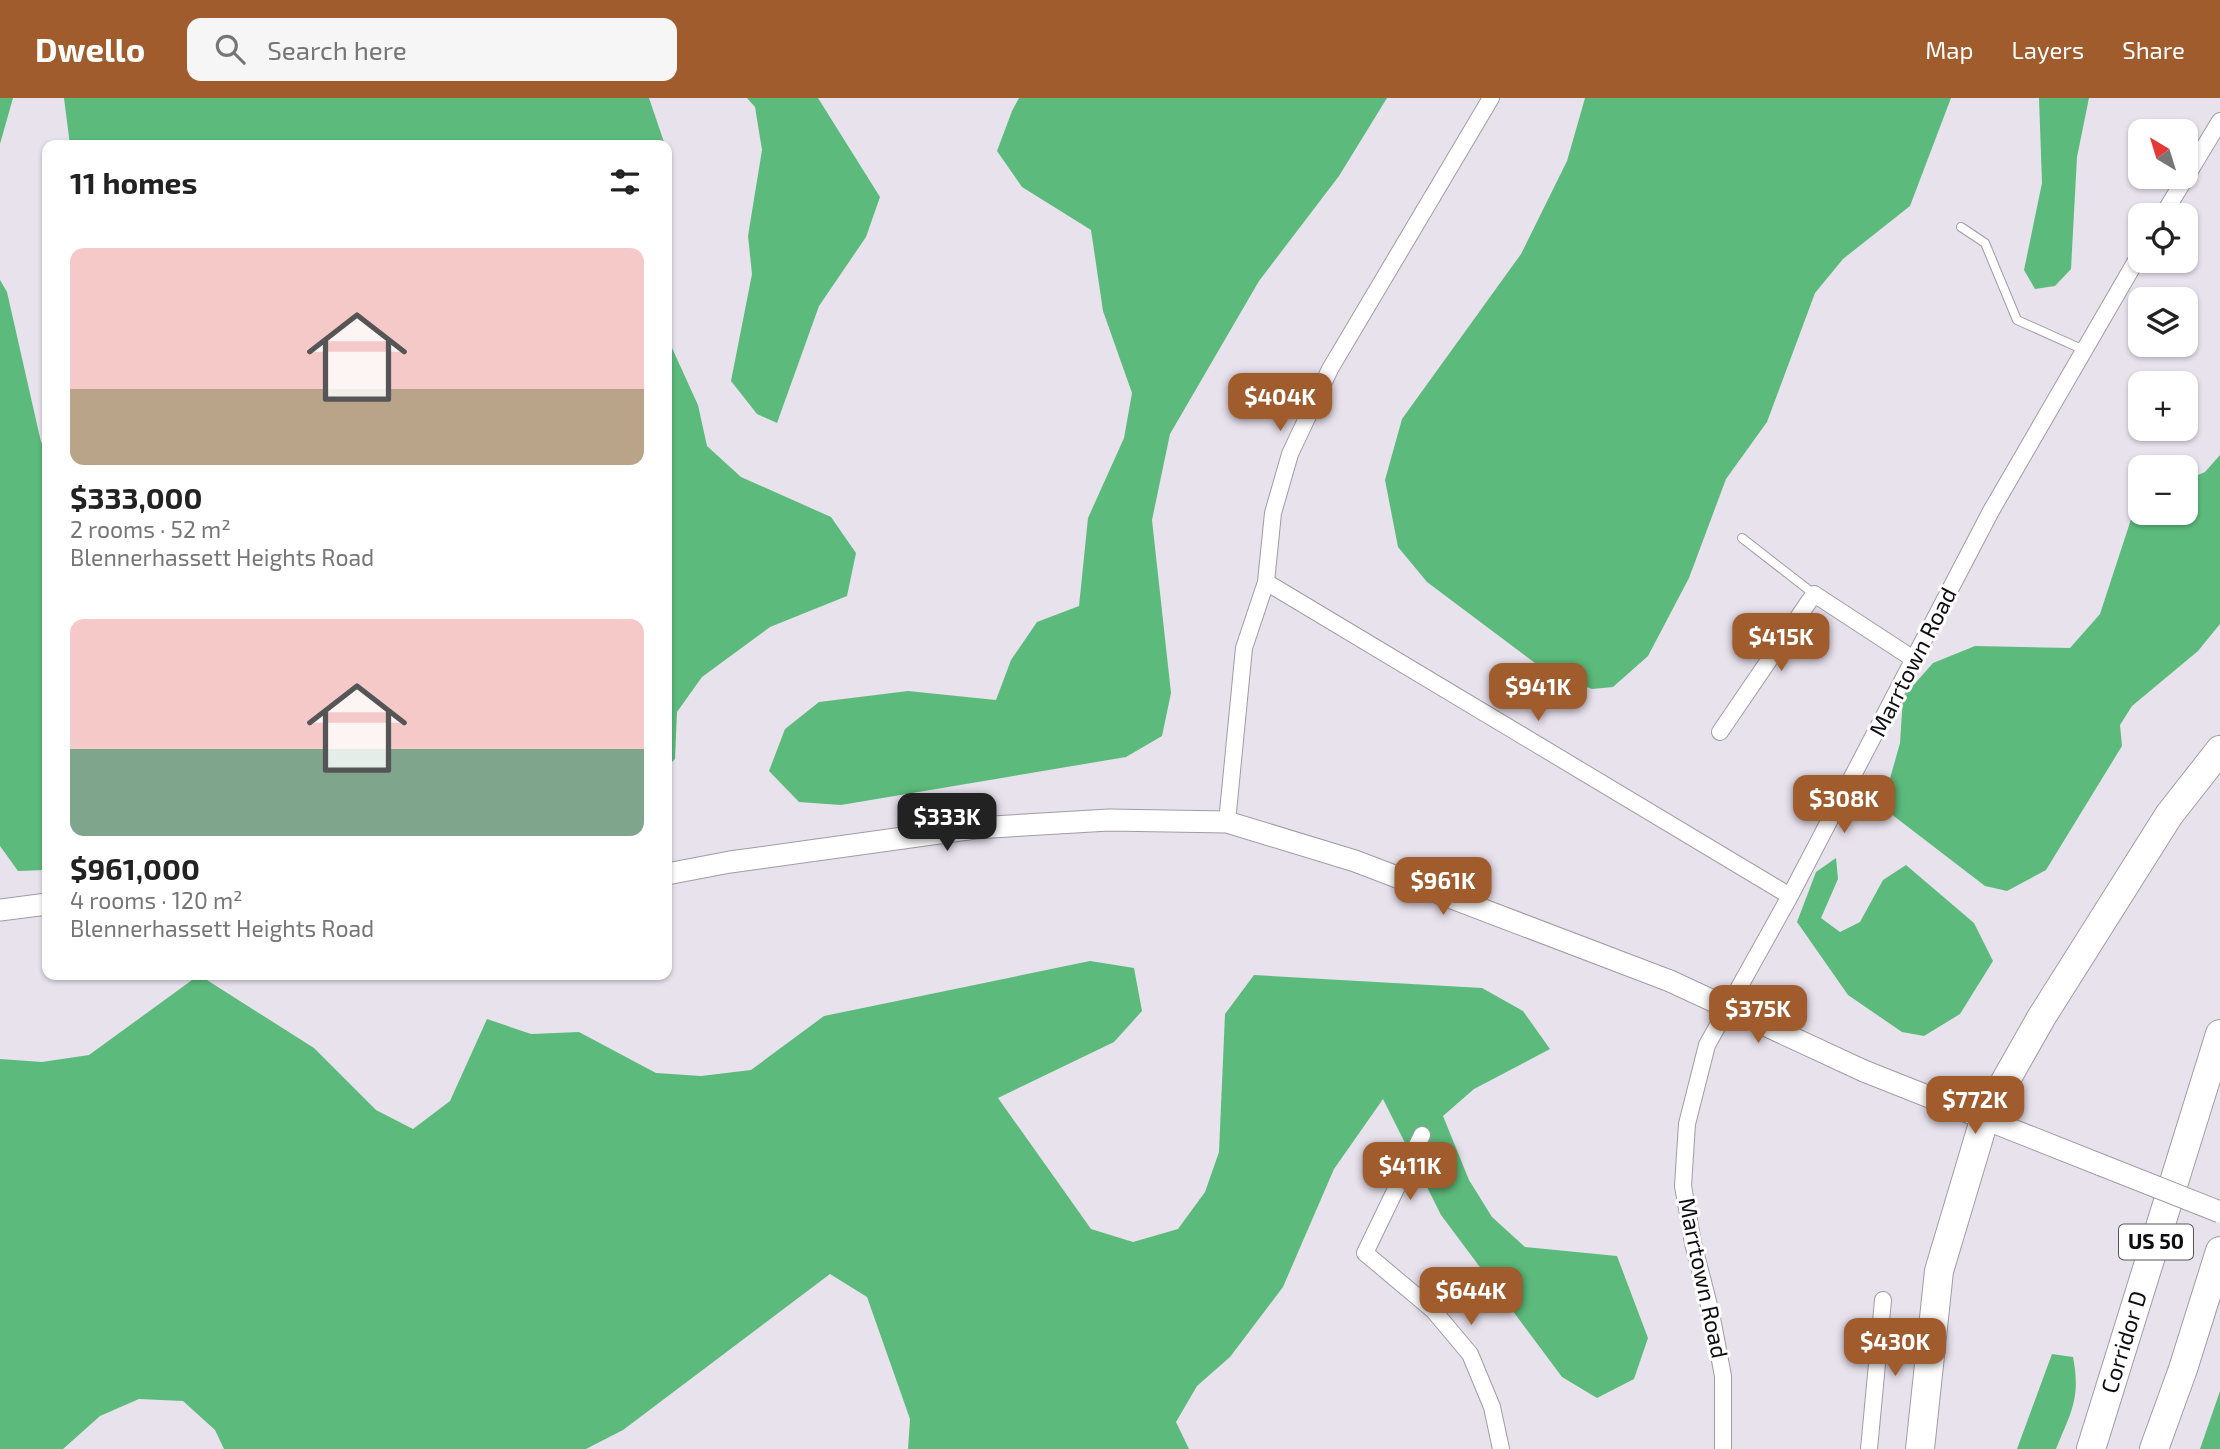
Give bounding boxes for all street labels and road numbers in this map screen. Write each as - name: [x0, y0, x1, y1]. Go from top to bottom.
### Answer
- street label: Marrtown Road: [1863, 582, 1962, 741]
- street label: Marrtown Road: [1673, 1195, 1735, 1361]
- road number: US 50: [2119, 1224, 2193, 1260]
- street label: Corridor D: [2094, 1287, 2152, 1396]

